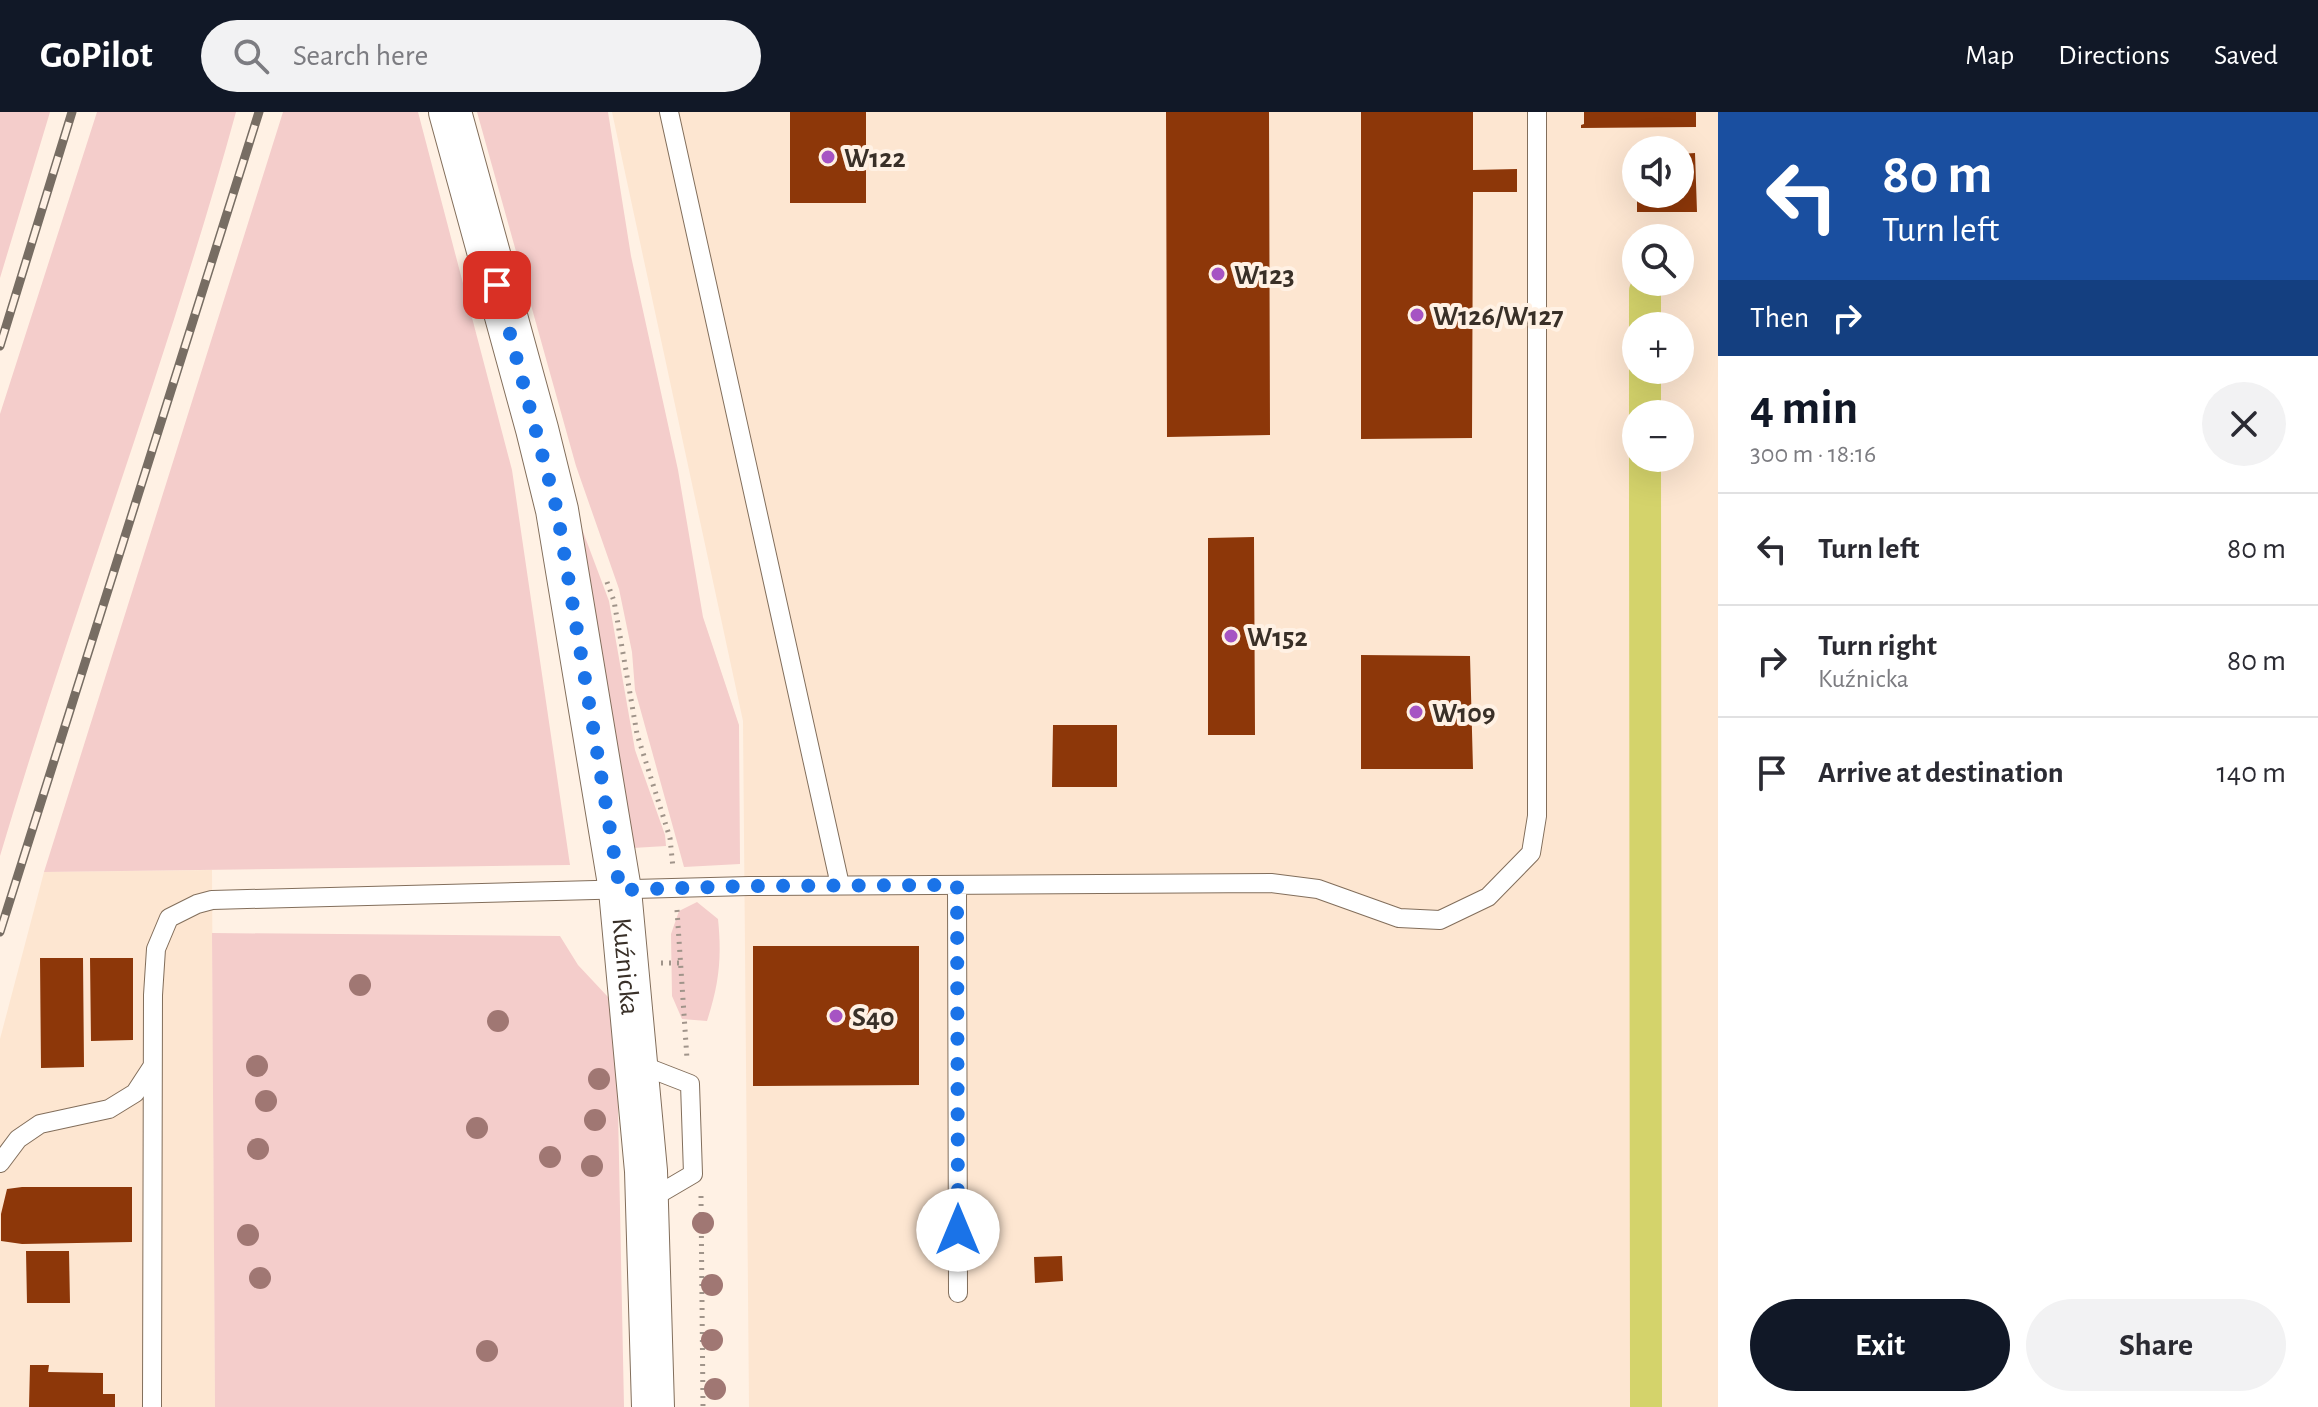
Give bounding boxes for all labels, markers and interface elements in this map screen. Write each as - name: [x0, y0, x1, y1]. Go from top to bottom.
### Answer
- search box: [201, 20, 761, 92]
- icon: search: [229, 34, 273, 78]
- text: GoPilot: [40, 37, 153, 75]
- text: Search here: [293, 41, 428, 71]
- text: Map: [1965, 42, 2014, 70]
- text: Directions: [2058, 42, 2170, 70]
- text: Saved: [2214, 42, 2278, 70]
- map controls: [1622, 136, 1694, 472]
- button: sound: [1622, 136, 1694, 208]
- icon: left: [1750, 144, 1854, 248]
- place label: W122: [844, 145, 906, 173]
- text: 80 m: [1882, 147, 1992, 203]
- marker: W122: [819, 148, 837, 166]
- text: Turn left: [1882, 212, 1999, 248]
- button: search: [1622, 224, 1694, 296]
- pin: [463, 251, 531, 319]
- place label: W123: [1234, 262, 1295, 290]
- icon: arrive: [475, 263, 519, 307]
- marker: W123: [1209, 265, 1227, 283]
- icon: right: [1825, 296, 1869, 340]
- place label: W126/W127: [1433, 303, 1564, 331]
- text: Then: [1750, 303, 1809, 333]
- marker: W126/W127: [1408, 306, 1426, 324]
- button: +: [1622, 312, 1694, 384]
- button: close: [2202, 382, 2286, 466]
- text: 4 min: [1750, 385, 1858, 433]
- button: −: [1622, 400, 1694, 472]
- text: 300 m · 18:16: [1750, 441, 1876, 467]
- icon: left: [1750, 527, 1794, 571]
- text: Turn left: [1818, 534, 1919, 564]
- text: 80 m: [2227, 534, 2286, 564]
- place label: W152: [1247, 624, 1308, 652]
- marker: W152: [1222, 627, 1240, 645]
- text: Turn right: [1818, 631, 1937, 661]
- icon: right: [1750, 639, 1794, 683]
- text: 80 m: [2227, 646, 2286, 676]
- text: Kuźnicka: [1818, 666, 1909, 692]
- place label: W109: [1432, 700, 1495, 728]
- marker: W109: [1407, 703, 1425, 721]
- icon: arrive: [1750, 751, 1794, 795]
- text: Arrive at destination: [1818, 758, 2064, 788]
- text: 140 m: [2216, 758, 2286, 788]
- street label: Kuźnicka: [607, 916, 644, 1017]
- place label: S40: [852, 1004, 895, 1032]
- marker: S40: [827, 1007, 845, 1025]
- position arrow: [916, 1188, 1000, 1272]
- button: Exit: [1750, 1299, 2010, 1391]
- button: Share: [2026, 1299, 2286, 1391]

